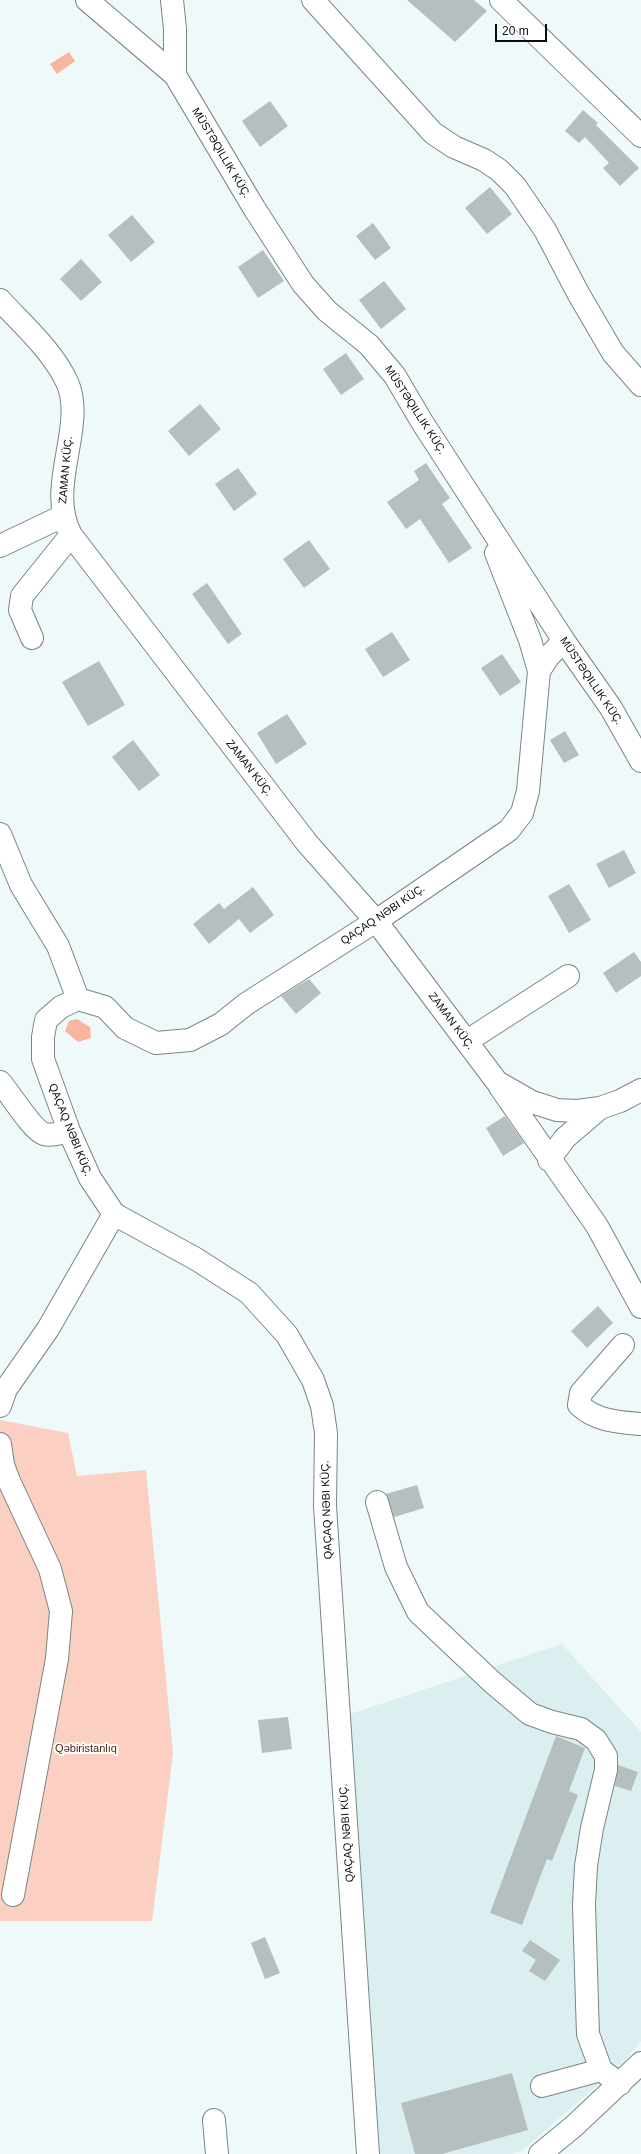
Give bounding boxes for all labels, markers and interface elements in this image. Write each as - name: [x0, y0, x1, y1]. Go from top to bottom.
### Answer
- scale bar: [497, 16, 549, 42]
- text: 20 m: [502, 24, 529, 38]
- street label: MÜSTƏQILLIK KÜÇ.: [189, 105, 253, 201]
- street label: MÜSTƏQILLIK KÜÇ.: [381, 363, 449, 457]
- street label: ZAMAN KÜÇ.: [56, 436, 76, 504]
- street label: MÜSTƏQILLIK KÜÇ.: [557, 635, 625, 727]
- street label: ZAMAN KÜÇ.: [223, 737, 275, 799]
- street label: QAÇAQ NƏBI KÜÇ.: [338, 882, 428, 948]
- street label: ZAMAN KÜÇ.: [425, 990, 477, 1052]
- street label: QAÇAQ NƏBI KÜÇ.: [45, 1082, 95, 1178]
- street label: QAÇAQ NƏBI KÜÇ.: [319, 1460, 335, 1560]
- park label: Qəbiristanlıq: [55, 1742, 117, 1756]
- street label: QAÇAQ NƏBI KÜÇ.: [337, 1783, 357, 1883]

